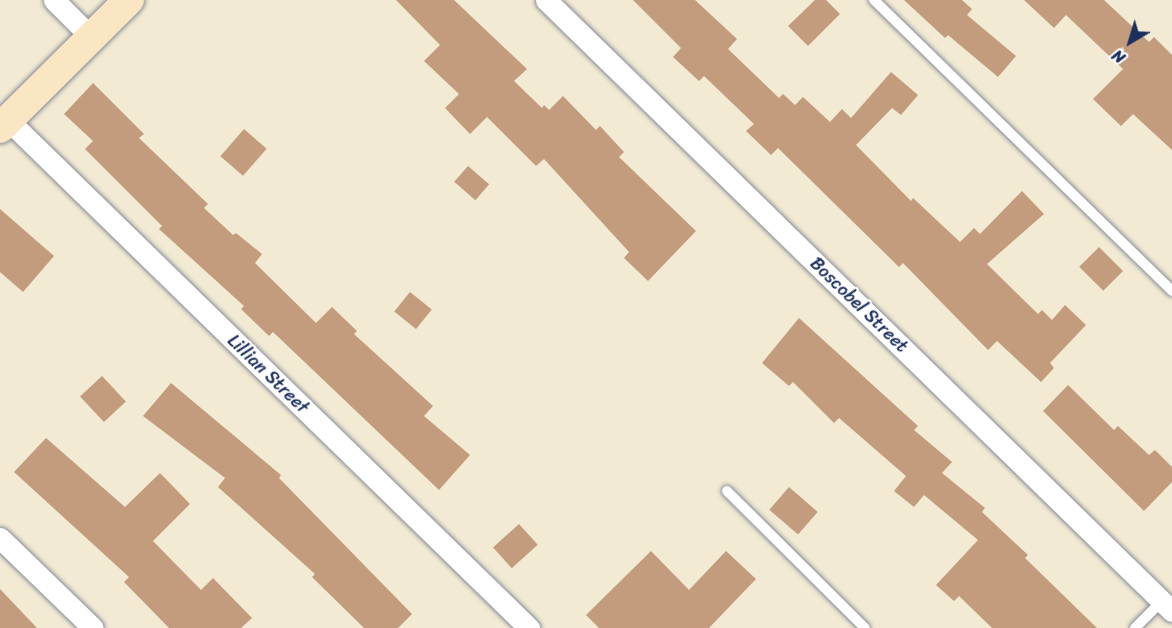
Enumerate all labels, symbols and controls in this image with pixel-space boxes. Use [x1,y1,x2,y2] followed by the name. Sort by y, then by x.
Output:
[1100,12,1160,72] north arrow
[1105,42,1132,71] text: N
[806,253,912,357] street label: Boscobel Street
[223,330,313,418] street label: Lillian Street

